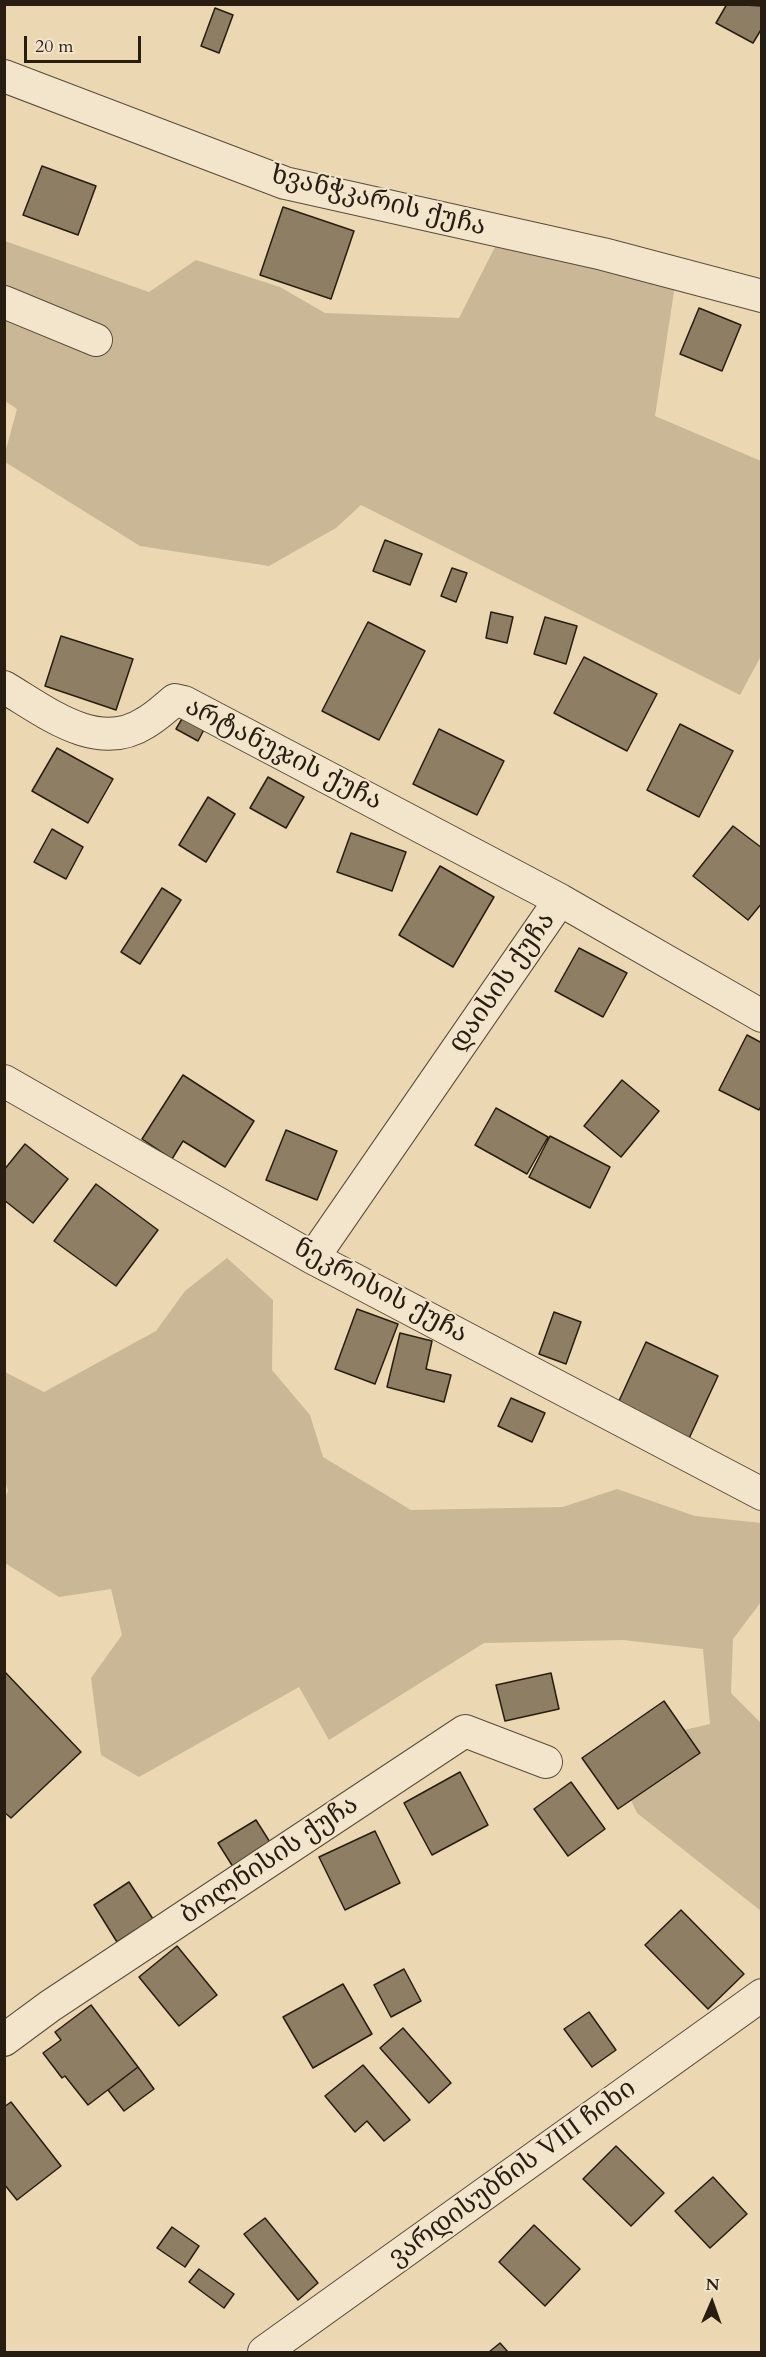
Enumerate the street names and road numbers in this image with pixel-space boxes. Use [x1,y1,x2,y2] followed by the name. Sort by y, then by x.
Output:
[267,160,489,244] street label: ხვანჭკარის ქუჩა
[179,692,387,818] street label: არტანუჯის ქუჩა
[443,907,563,1059] street label: დაისის ქუჩა
[288,1233,472,1351] street label: ნეკრისის ქუჩა
[175,1790,365,1932] street label: ბოლნისის ქუჩა
[383,2074,643,2274] street label: ვარდისუბნის VIII ჩიხი

